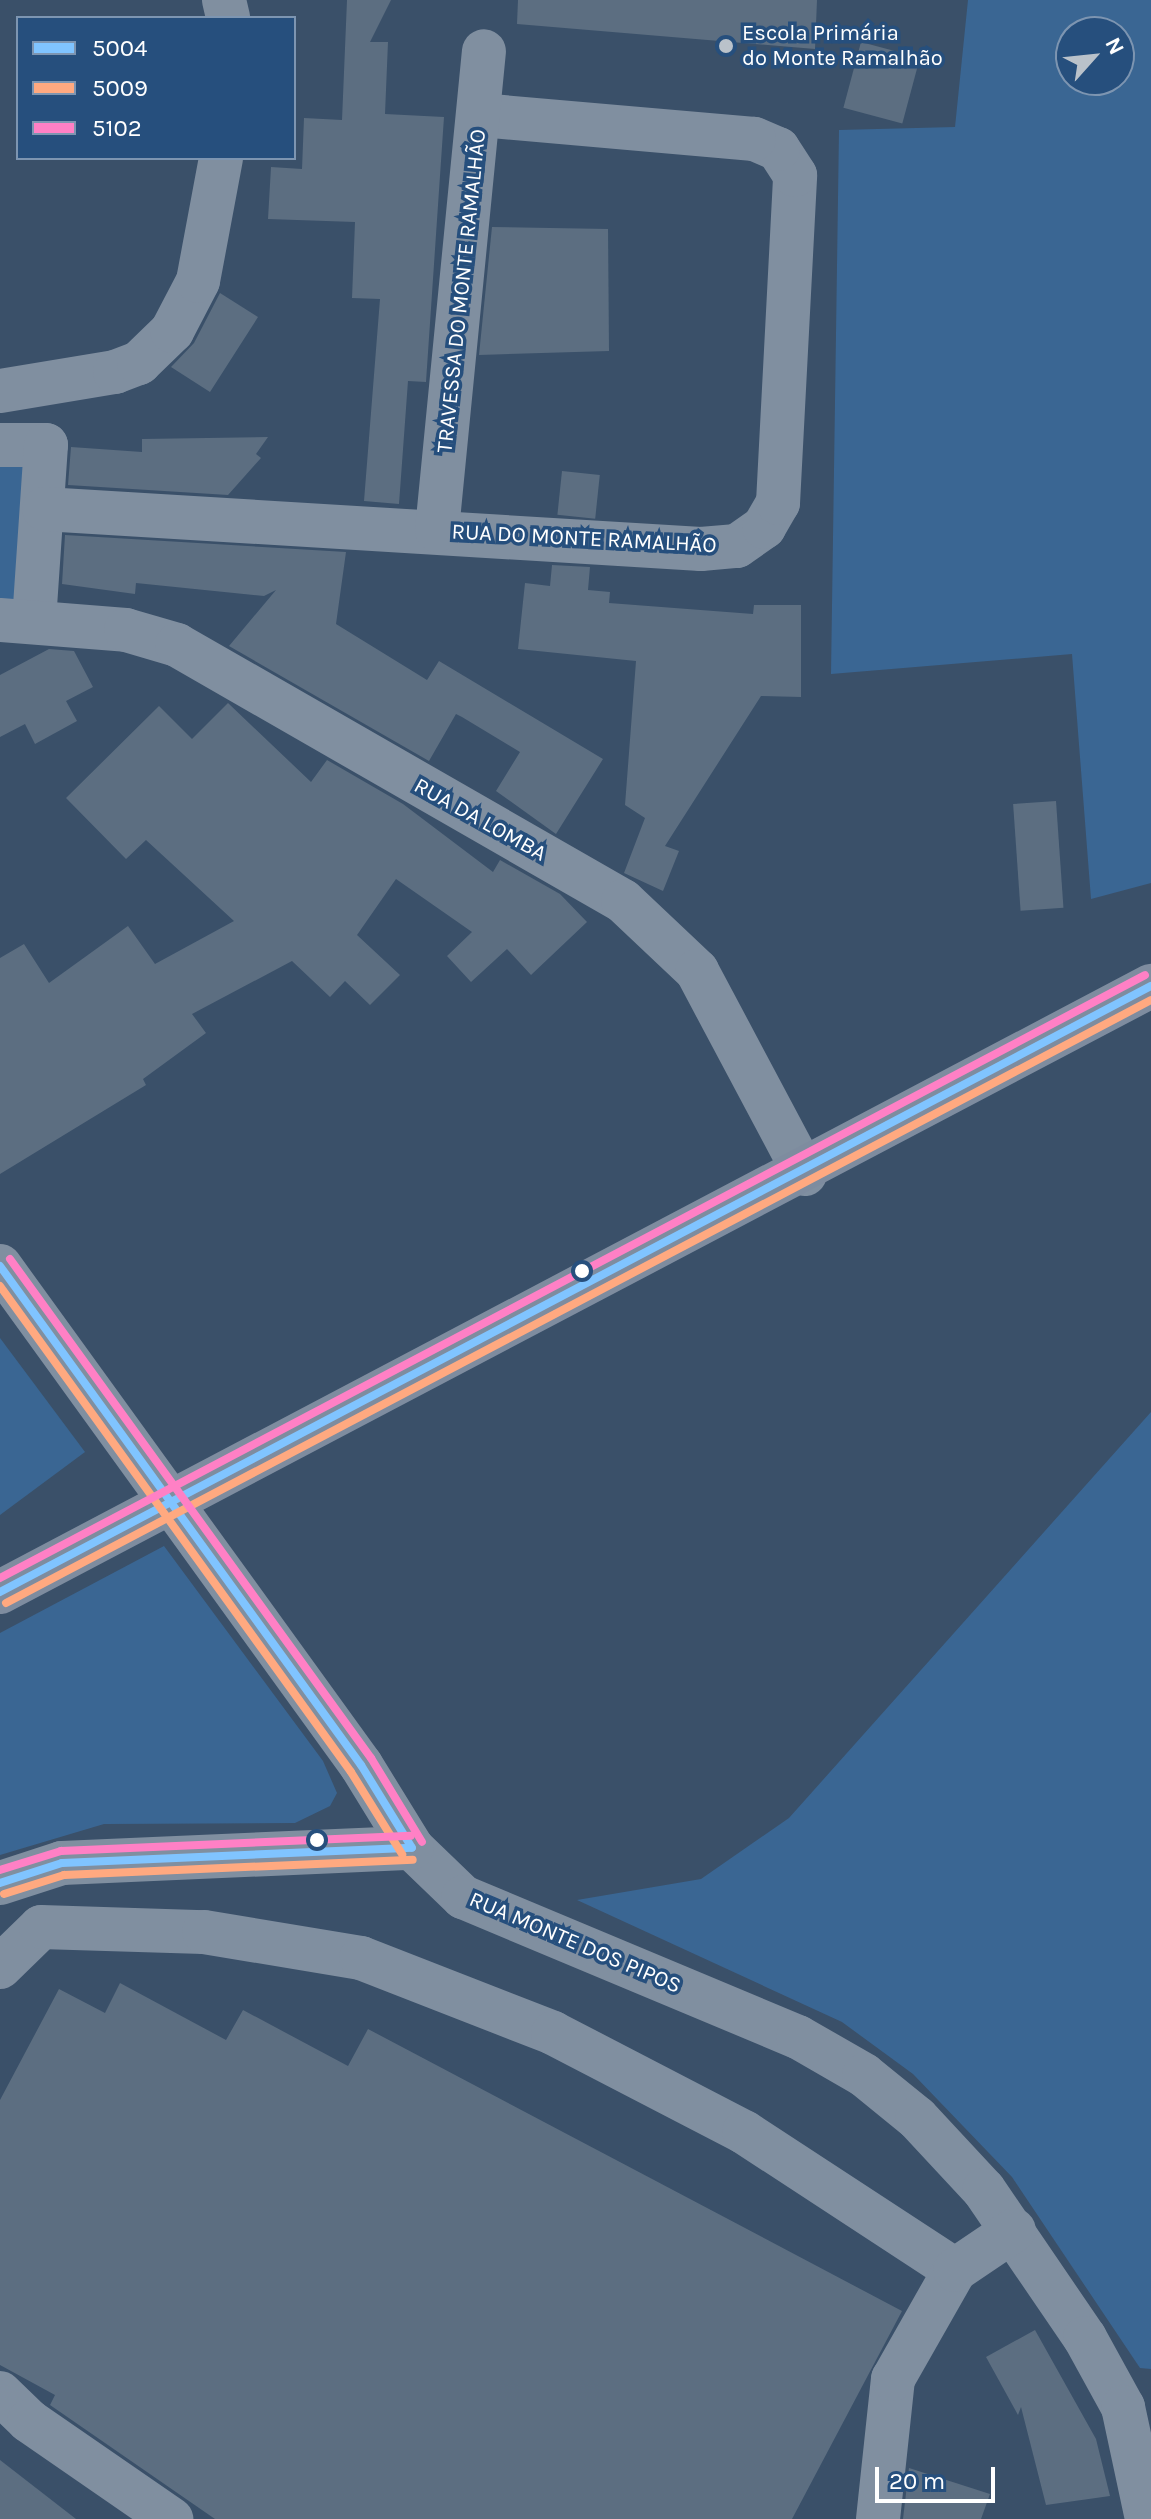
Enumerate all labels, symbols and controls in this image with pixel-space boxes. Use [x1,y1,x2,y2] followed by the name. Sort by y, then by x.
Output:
[16,16,296,160] legend
[1055,16,1135,96] north arrow
[742,20,943,72] place label: Escola Primária do Monte Ramalhão
[1099,33,1130,59] text: N
[92,34,147,62] text: 5004
[717,37,735,55] marker: Escola Primária do Monte Ramalhão
[92,74,148,102] text: 5009
[92,114,142,142] text: 5102
[432,128,492,454] street label: TRAVESSA DO MONTE RAMALHÃO
[451,519,717,559] street label: RUA DO MONTE RAMALHÃO
[409,773,551,867] street label: RUA DA LOMBA
[574,1263,590,1279] unlabelled marker
[309,1832,325,1848] unlabelled marker
[465,1886,685,2000] street label: RUA MONTE DOS PIPOS
[879,2451,999,2501] scale bar
[889,2467,945,2495] text: 20 m

